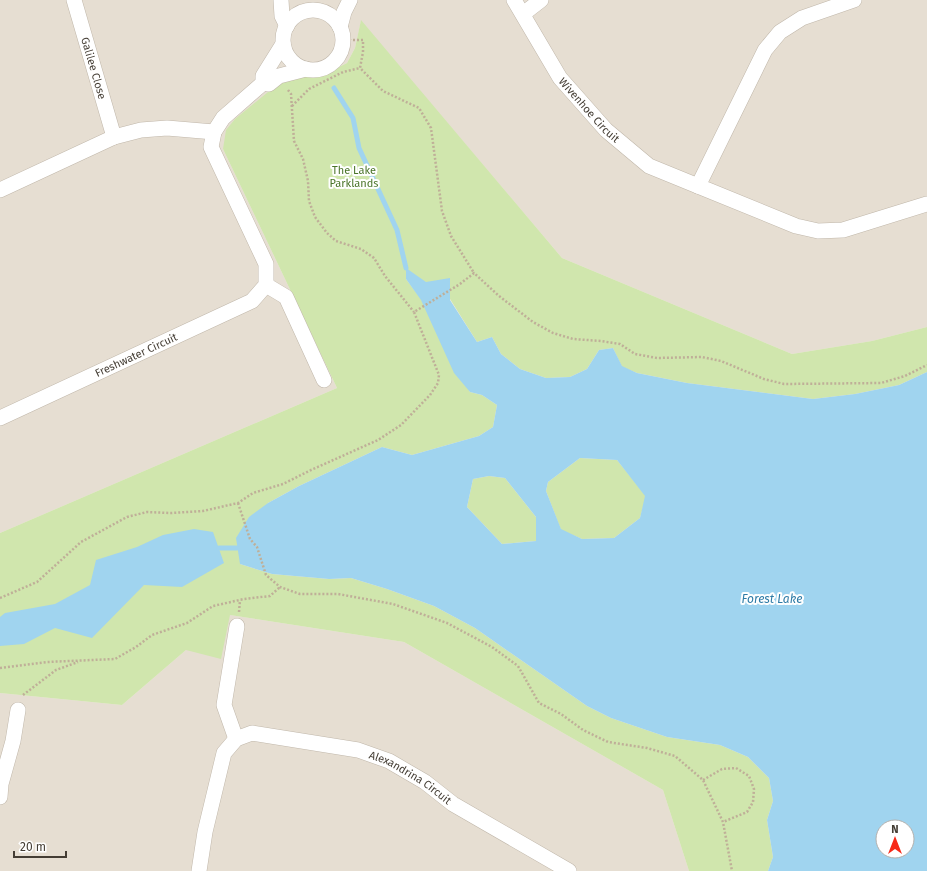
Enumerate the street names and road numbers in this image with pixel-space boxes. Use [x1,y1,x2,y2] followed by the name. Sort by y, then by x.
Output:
[79,36,109,101] street label: Galilee Close
[556,75,622,145] street label: Wivenhoe Circuit
[93,330,179,379] street label: Freshwater Circuit
[367,748,454,807] street label: Alexandrina Circuit

